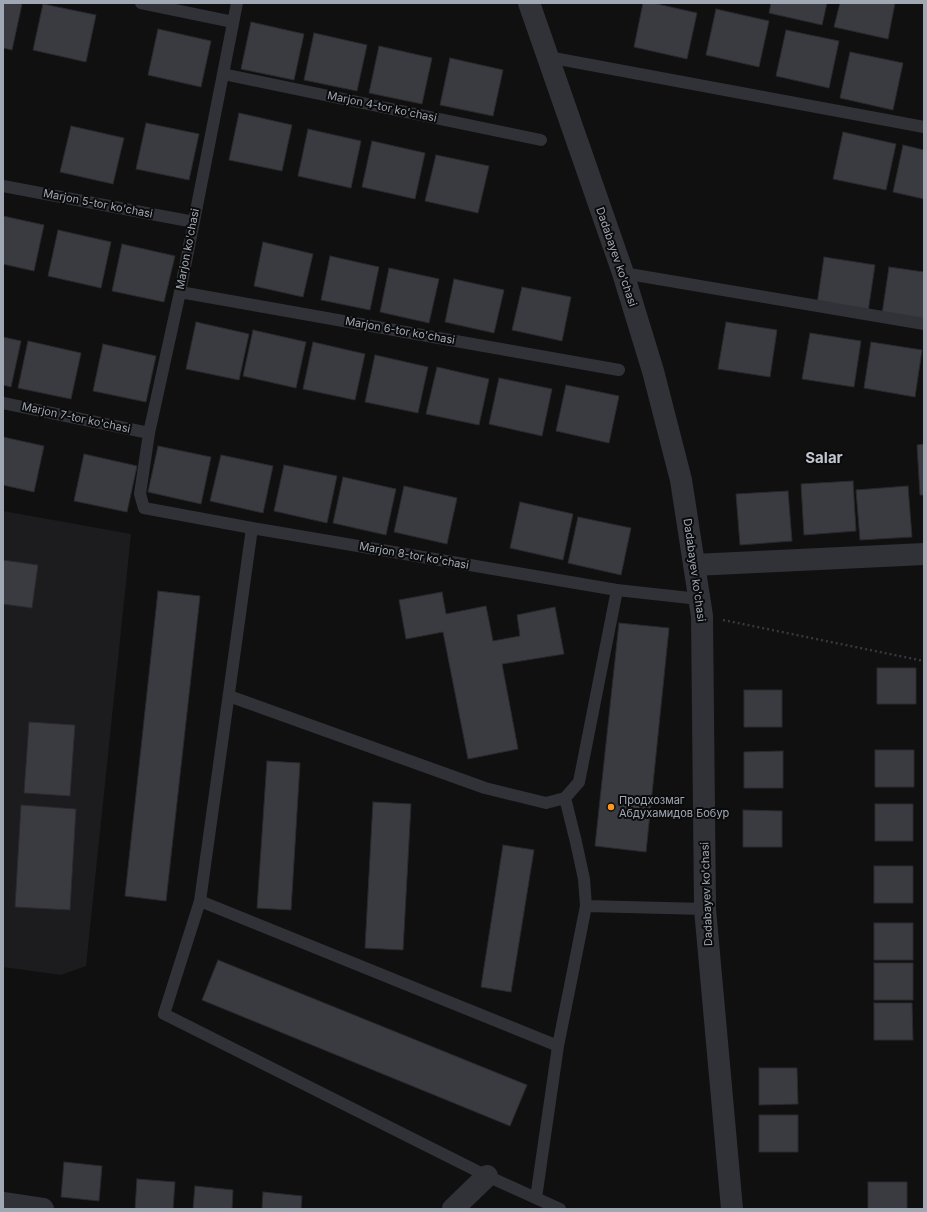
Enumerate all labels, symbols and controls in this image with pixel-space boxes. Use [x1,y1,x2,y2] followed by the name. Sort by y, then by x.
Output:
[326,89,438,125] street label: Marjon 4-tor ko'chasi
[42,187,154,221] street label: Marjon 5-tor ko'chasi
[593,206,639,308] street label: Dadabayev ko'chasi
[174,207,202,291] street label: Marjon ko'chasi
[344,315,456,347] street label: Marjon 6-tor ko'chasi
[20,400,132,436] street label: Marjon 7-tor ko'chasi
[805,449,843,467] district label: Salar
[680,518,708,622] street label: Dadabayev ko'chasi
[358,540,470,572] street label: Marjon 8-tor ko'chasi
[619,794,729,820] place label: Продхозмаг Абдухамидов Бобур
[606,802,616,812] marker: Продхозмаг Абдухамидов Бобур
[699,842,715,946] street label: Dadabayev ko'chasi

